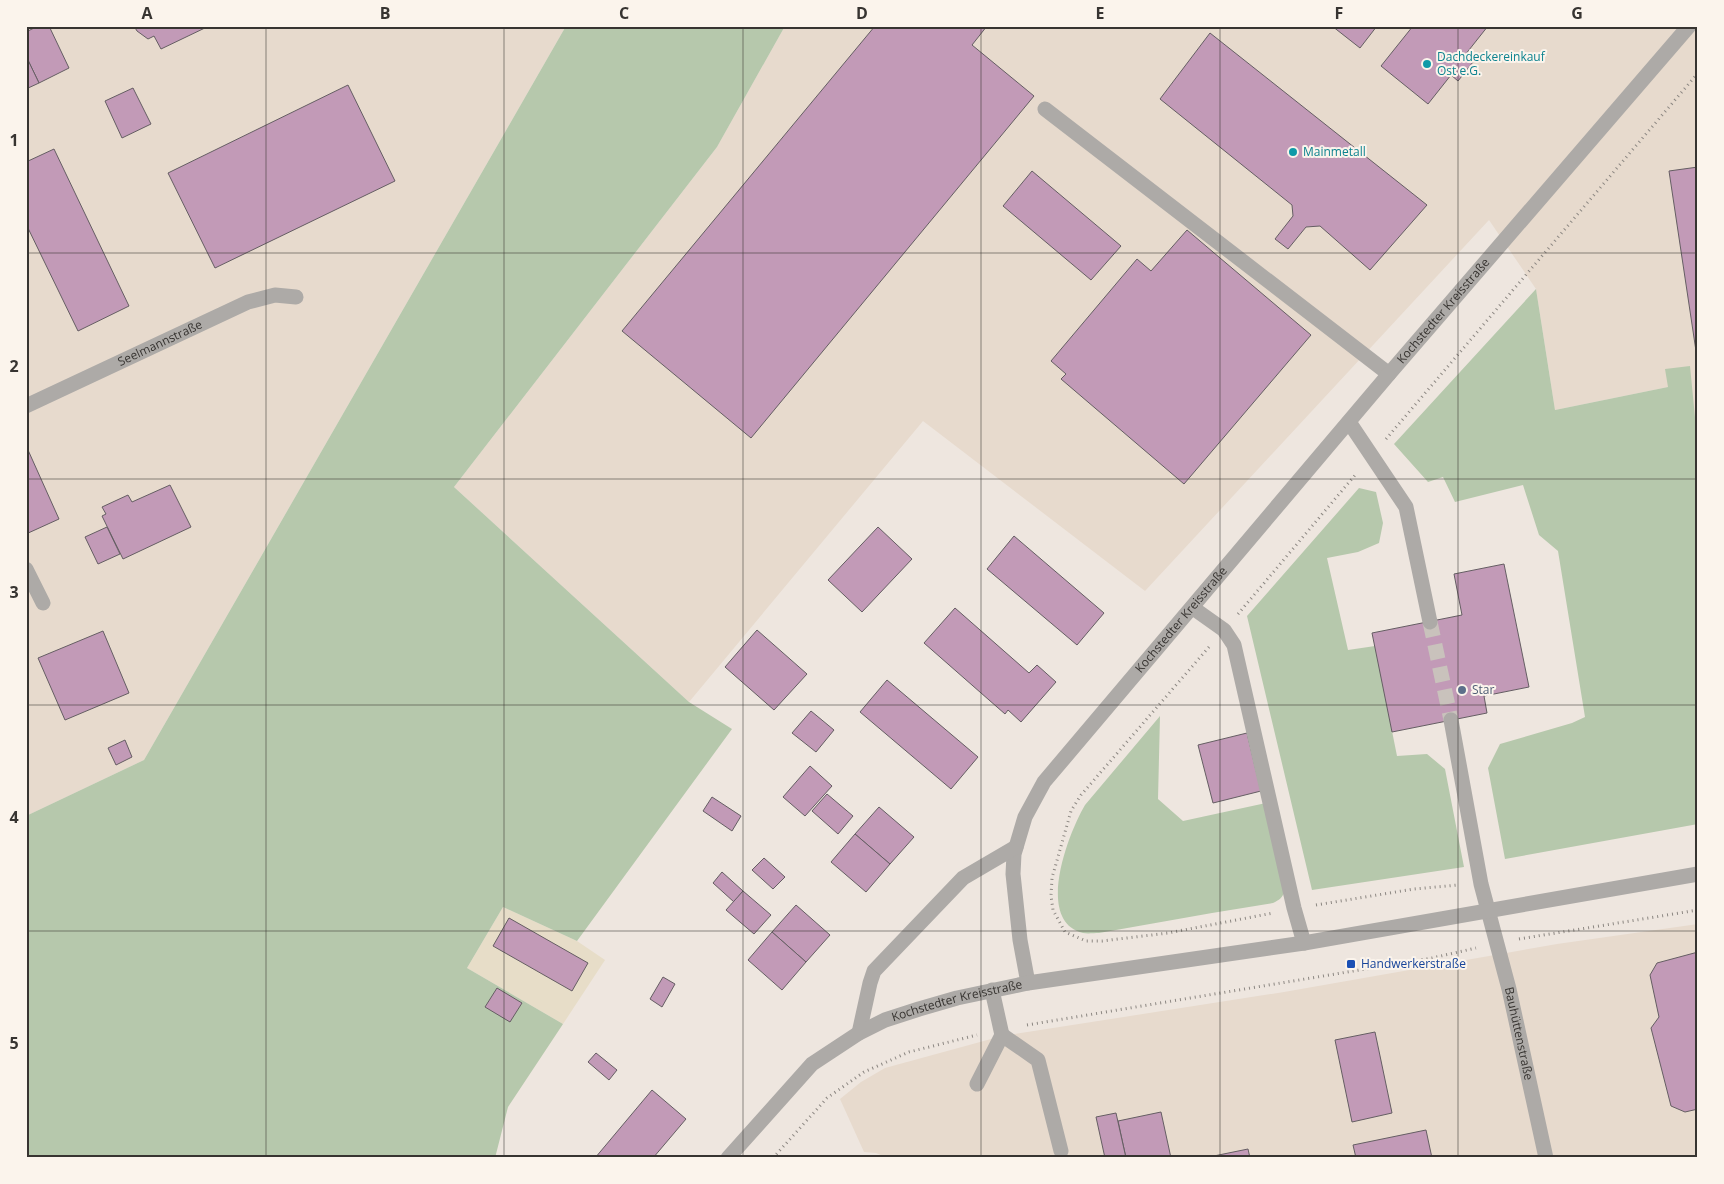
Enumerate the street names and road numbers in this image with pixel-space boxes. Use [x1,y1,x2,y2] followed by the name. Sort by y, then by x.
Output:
[1393,254,1493,367] street label: Kochstedter Kreisstraße
[115,316,205,370] street label: Seelmannstraße
[1131,562,1231,676] street label: Kochstedter Kreisstraße
[889,975,1024,1025] street label: Kochstedter Kreisstraße
[1501,985,1538,1082] street label: Bauhüttenstraße

